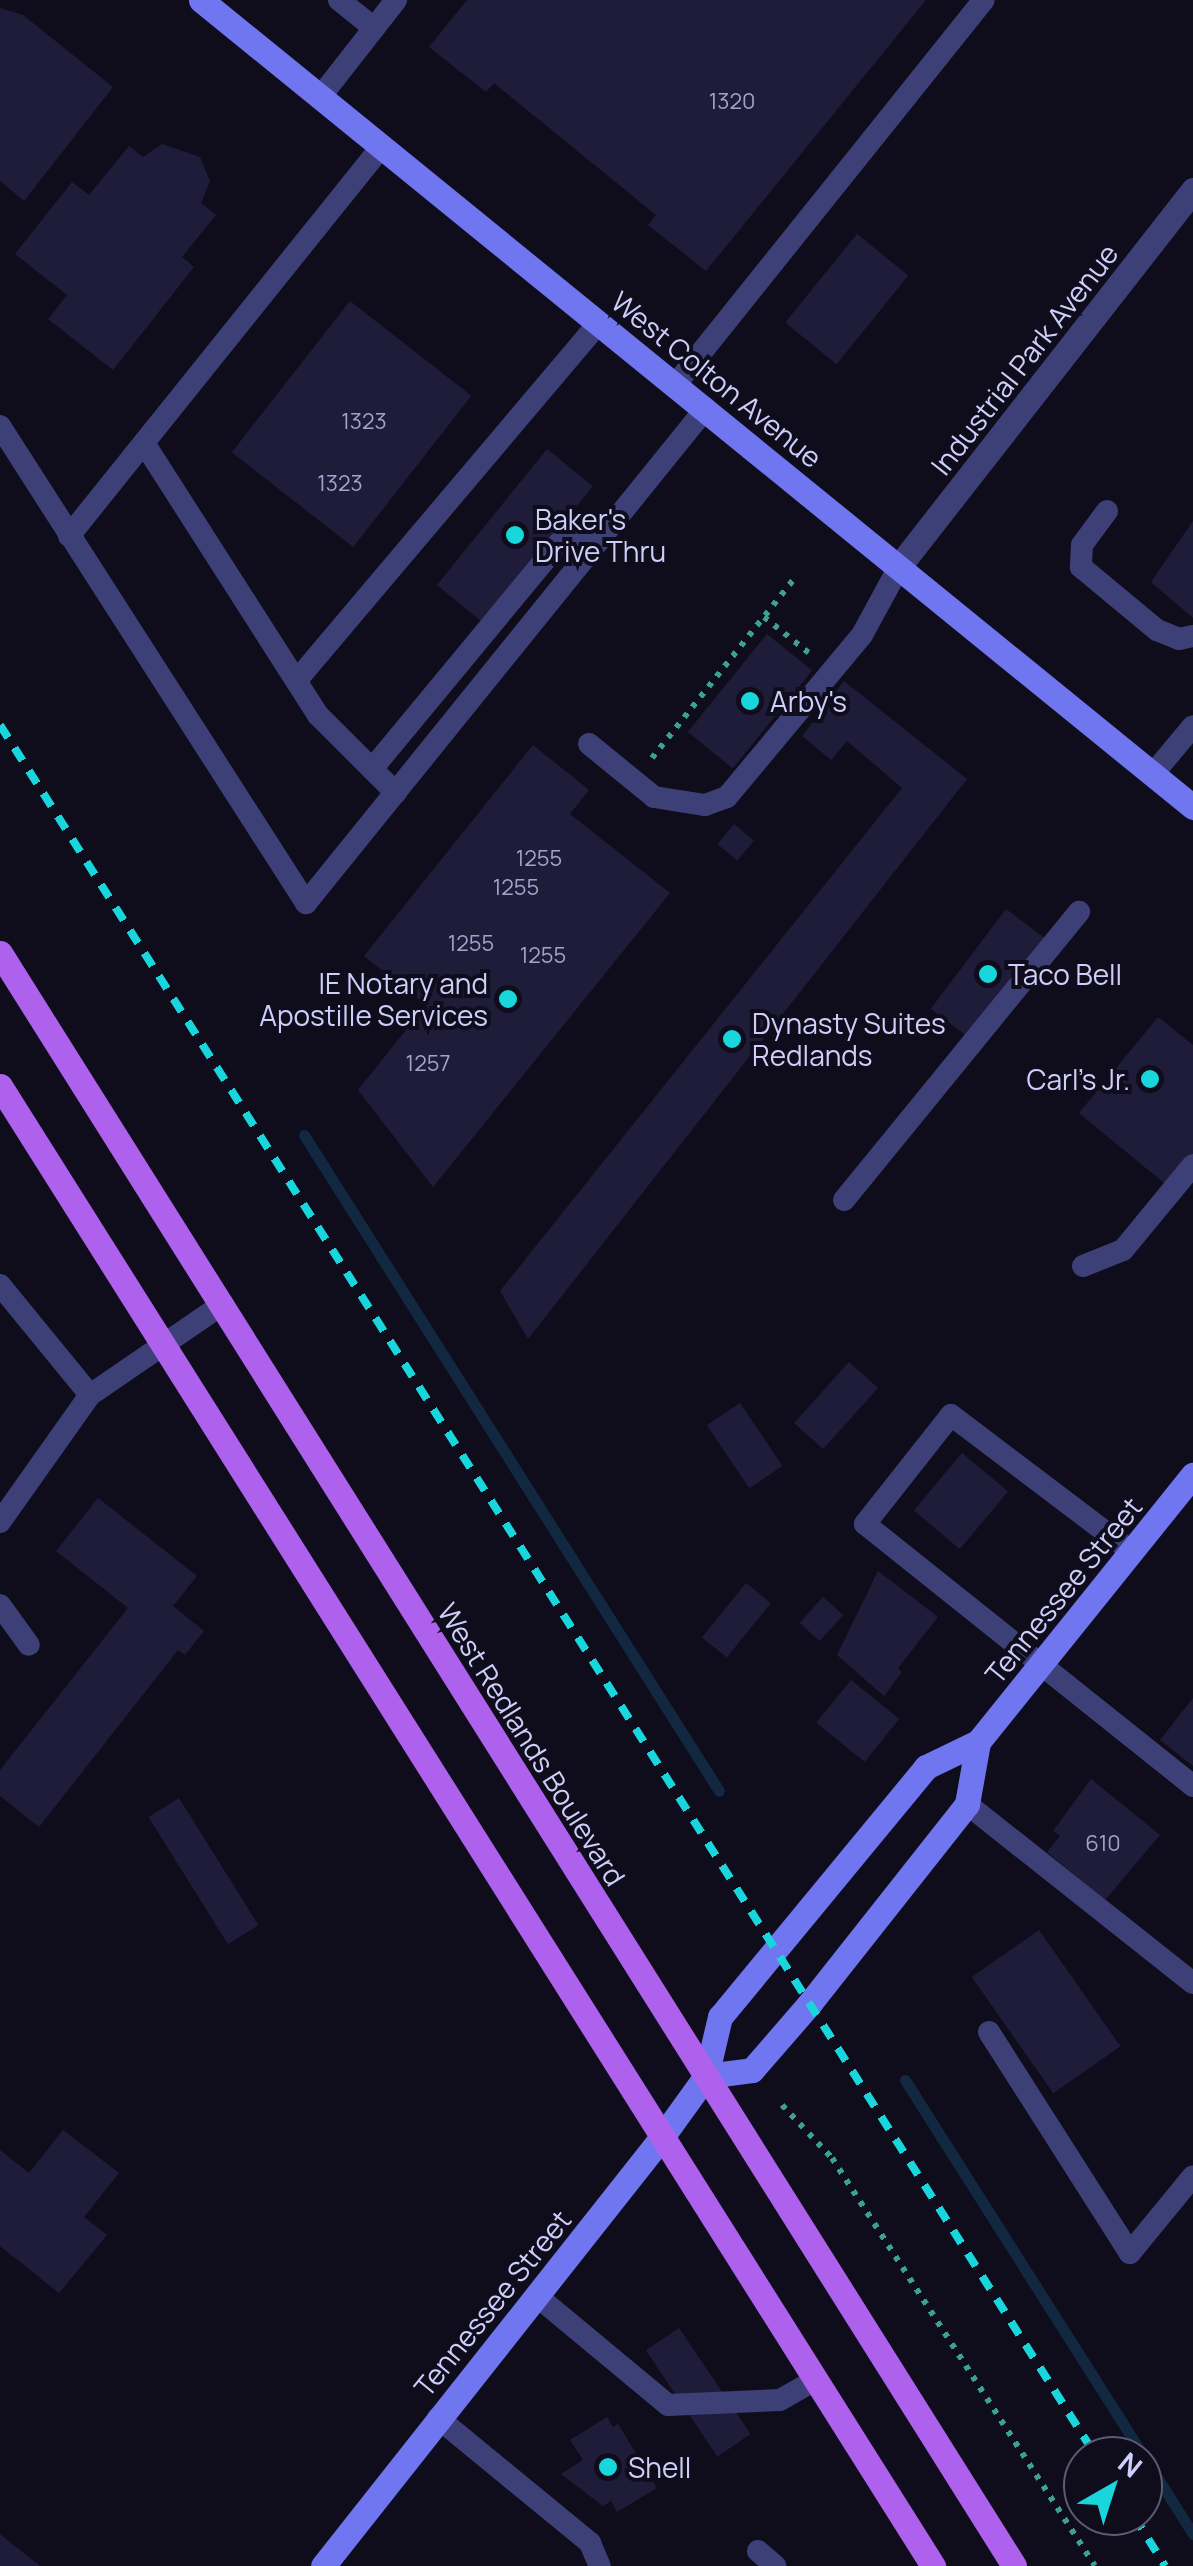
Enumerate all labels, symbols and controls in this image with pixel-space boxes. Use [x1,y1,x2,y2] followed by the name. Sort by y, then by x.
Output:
[709,89,755,115] house number: 1320
[923,237,1125,481] street label: Industrial Park Avenue
[605,284,829,474] street label: West Colton Avenue
[341,409,387,435] house number: 1323
[317,471,363,497] house number: 1323
[535,502,666,568] place label: Baker's Drive Thru
[504,524,526,546] marker: Baker's Drive Thru
[770,684,847,718] place label: Arby's
[739,690,761,712] marker: Arby's
[516,846,562,872] house number: 1255
[493,875,539,901] house number: 1255
[448,931,494,957] house number: 1255
[520,943,566,969] house number: 1255
[1008,957,1122,991] place label: Taco Bell
[977,963,999,985] marker: Taco Bell
[259,966,488,1032] place label: IE Notary and Apostille Services
[497,988,519,1010] marker: IE Notary and Apostille Services
[752,1006,946,1072] place label: Dynasty Suites Redlands
[721,1028,743,1050] marker: Dynasty Suites Redlands
[406,1051,450,1077] house number: 1257
[1027,1062,1130,1096] place label: Carl's Jr.
[1139,1068,1161,1090] marker: Carl's Jr.
[978,1490,1148,1690] street label: Tennessee Street
[431,1597,633,1891] street label: West Redlands Boulevard
[1085,1831,1121,1857] house number: 610
[407,2203,577,2403] street label: Tennessee Street
[1063,2436,1163,2536] north arrow
[1111,2443,1150,2485] text: N
[628,2450,691,2484] place label: Shell
[597,2456,619,2478] marker: Shell

